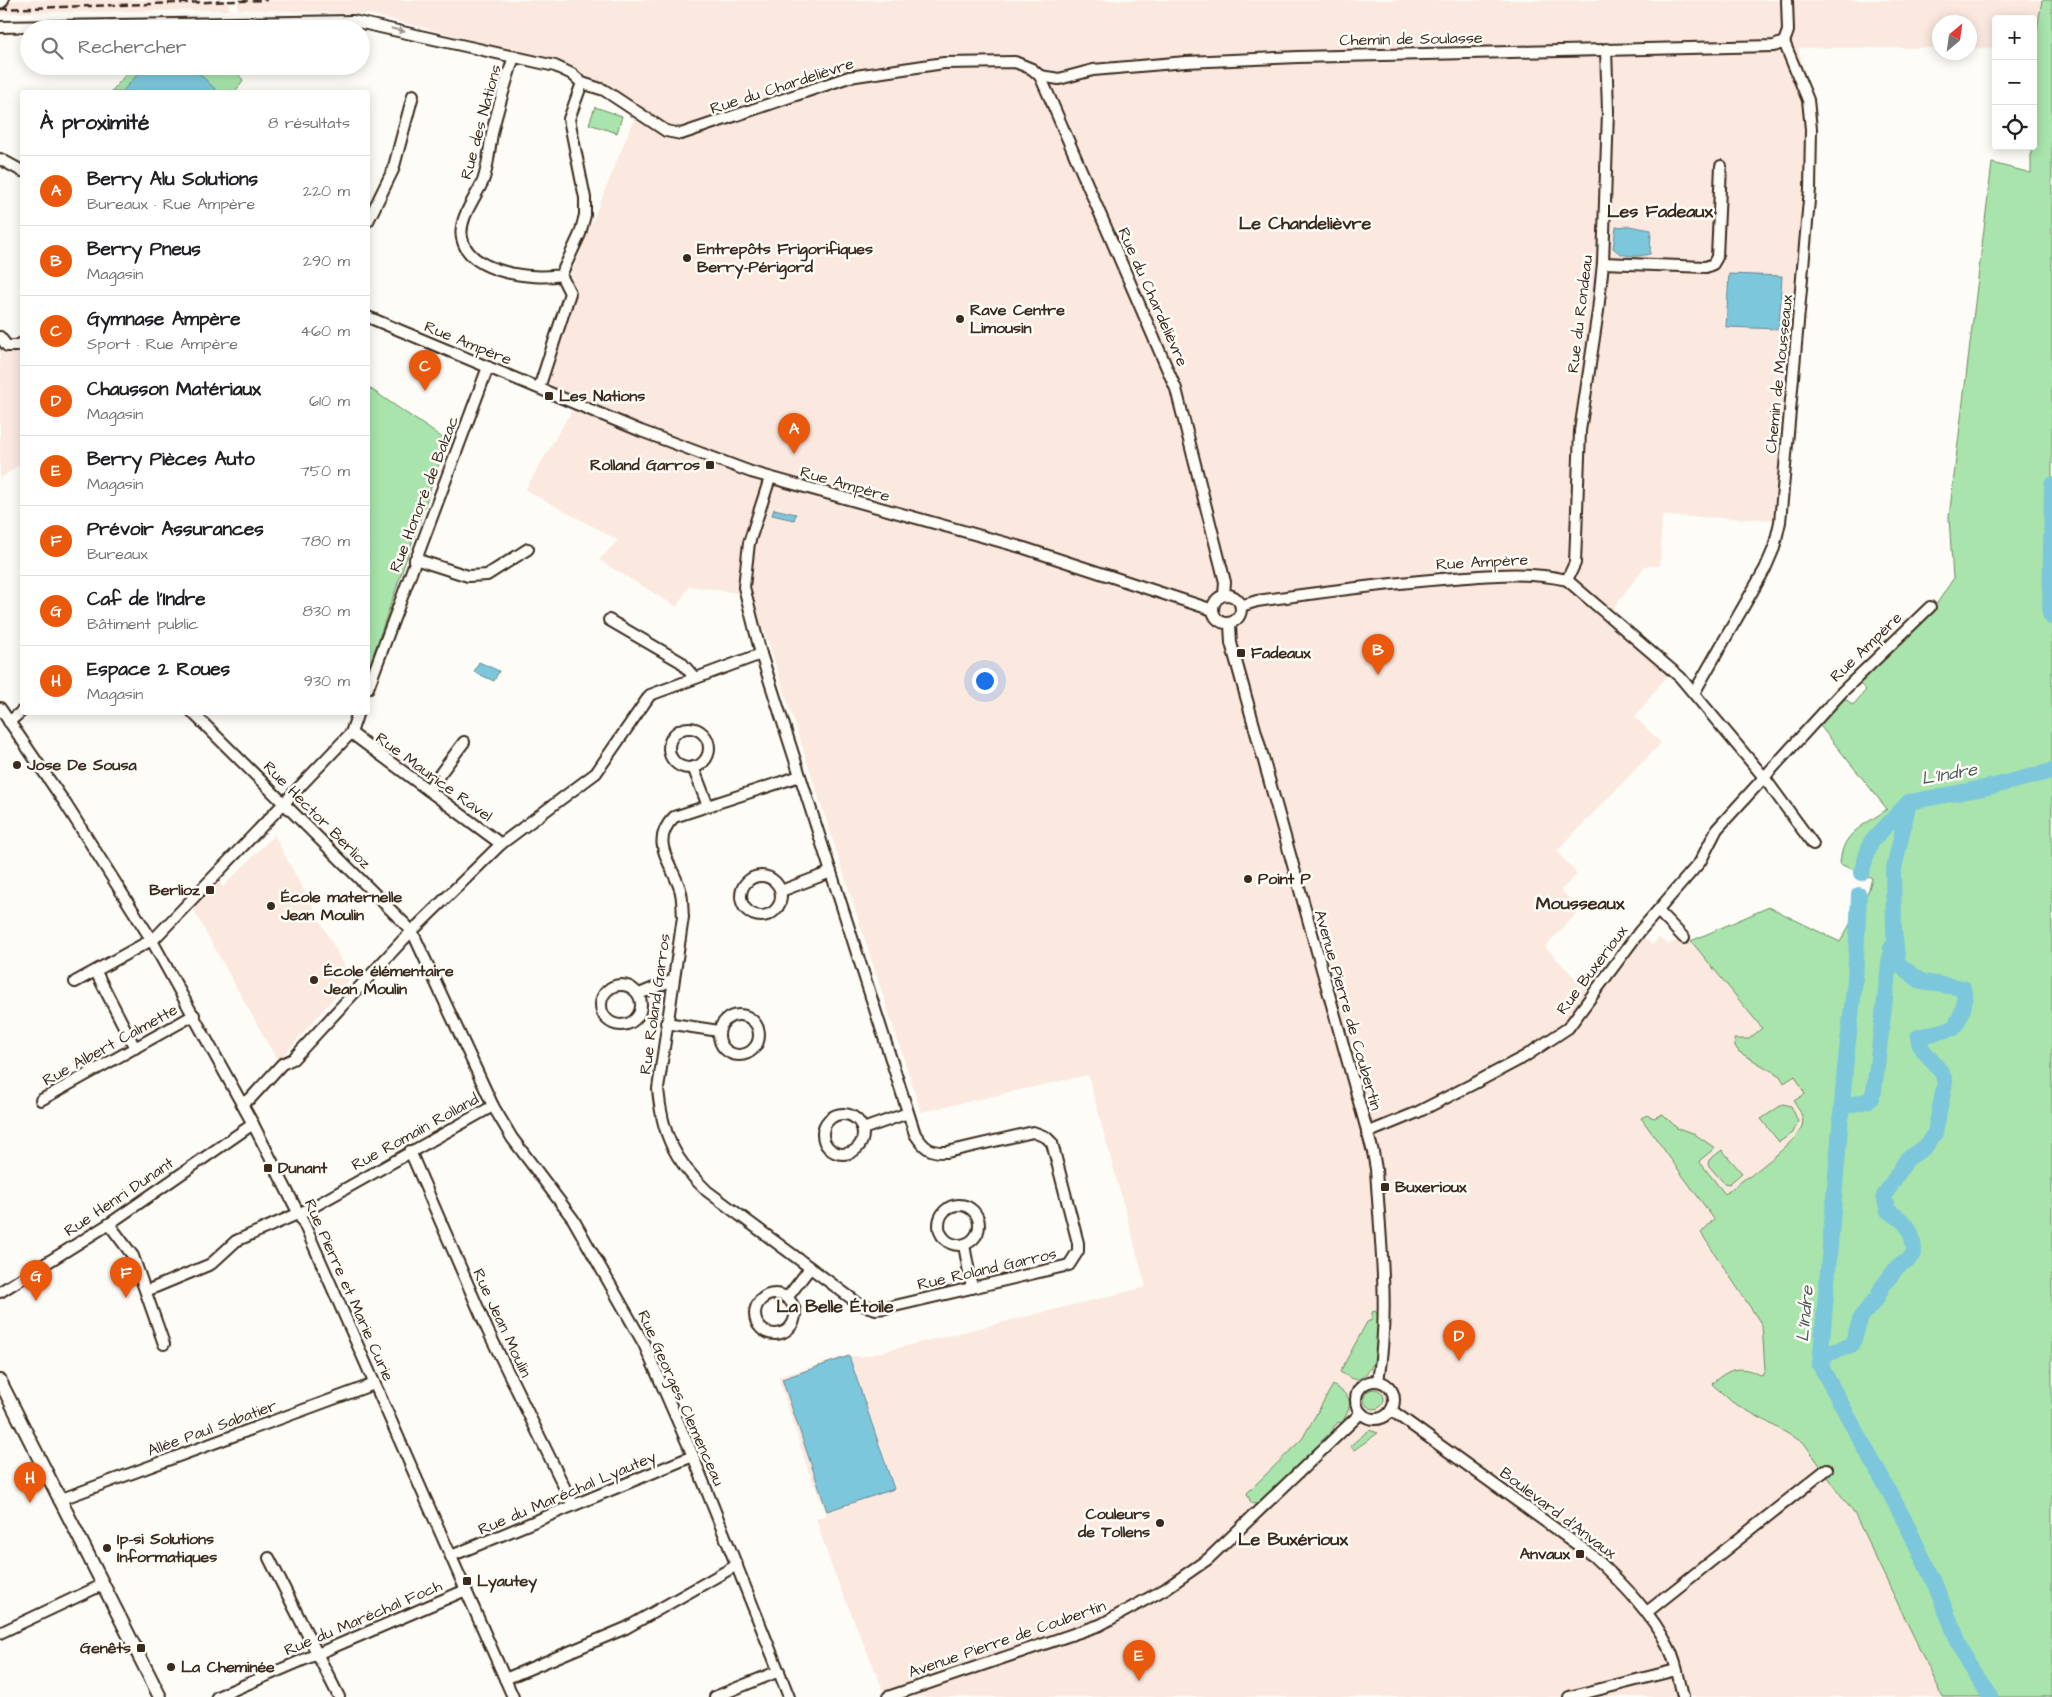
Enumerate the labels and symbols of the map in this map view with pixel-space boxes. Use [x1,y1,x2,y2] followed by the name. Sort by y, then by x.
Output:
[1932,15,1977,60] north arrow
[390,26,405,34] one-way arrow
[1339,27,1483,51] street label: Chemin de Soulasse
[707,52,857,120] street label: Rue du Chardelièvre
[455,62,507,182] street label: Rue des Nations
[1607,199,1713,224] district label: Les Fadeaux
[1239,211,1371,236] district label: Le Chandelièvre
[1112,224,1194,370] street label: Rue du Chardelièvre
[697,238,873,280] place label: Entrepôts Frigorifiques Berry-Périgord
[681,252,693,264] marker: Entrepôts Frigorifiques Berry-Périgord
[1562,254,1598,374] street label: Rue du Rondeau
[1760,293,1798,454] street label: Chemin de Mousseaux
[970,299,1065,339] place label: Rave Centre Limousin
[954,313,966,325] marker: Rave Centre Limousin
[421,316,515,371] street label: Rue Ampère
[409,350,441,391] pin: C
[559,385,645,407] place label: Les Nations
[543,390,555,402] marker: Les Nations
[384,413,464,575] street label: Rue Honoré de Balzac
[778,413,810,454] pin: A
[590,454,700,476] place label: Rolland Garros
[704,459,716,471] marker: Rolland Garros
[798,461,893,507] street label: Rue Ampère
[1435,549,1529,575] street label: Rue Ampère
[1825,607,1907,687] street label: Rue Ampère
[1362,634,1394,675] pin: B
[1251,642,1311,664] place label: Fadeaux
[1235,647,1247,659] marker: Fadeaux
[972,668,998,694] your location
[371,727,497,827] street label: Rue Maurice Ravel
[26,754,137,776] place label: Jose De Sousa
[258,756,376,874] street label: Rue Hector Berlioz
[1919,757,1980,791] water label: L'Indre
[11,759,23,771] marker: Jose De Sousa
[1258,868,1312,890] place label: Point P
[1242,873,1254,885] marker: Point P
[149,879,201,901] place label: Berlioz
[204,884,216,896] marker: Berlioz
[280,886,402,926] place label: École maternelle Jean Moulin
[1536,891,1625,916] district label: Mousseaux
[265,900,277,912] marker: École maternelle Jean Moulin
[1309,907,1387,1113] street label: Avenue Pierre de Coubertin
[1551,921,1633,1019] street label: Rue Buxerioux
[634,932,676,1076] street label: Rue Roland Garros
[323,960,454,1000] place label: École élémentaire Jean Moulin
[308,974,320,986] marker: École élémentaire Jean Moulin
[38,999,182,1091] street label: Rue Albert Calmette
[347,1088,483,1176] street label: Rue Romain Rolland
[60,1152,179,1242] street label: Rue Henri Dunant
[278,1157,328,1179] place label: Dunant
[262,1162,274,1174] marker: Dunant
[1395,1176,1467,1198] place label: Buxerioux
[1379,1181,1391,1193] marker: Buxerioux
[299,1195,399,1385] street label: Rue Pierre et Marie Curie
[915,1242,1059,1296] street label: Rue Roland Garros
[110,1257,142,1298] pin: F
[20,1260,52,1301] pin: G
[467,1265,537,1381] street label: Rue Jean Moulin
[1790,1284,1820,1343] water label: L'Indre
[776,1294,894,1319] district label: La Belle Étoile
[631,1307,730,1490] street label: Rue Georges Clemenceau
[1443,1320,1475,1361] pin: D
[144,1394,280,1462] street label: Allée Paul Sabatier
[475,1445,660,1541] street label: Rue du Maréchal Lyautey
[14,1462,46,1503] pin: H
[1496,1463,1620,1563] street label: Boulevard d'Anvaux
[1077,1503,1150,1543] place label: Couleurs de Tollens
[1154,1517,1166,1529] marker: Couleurs de Tollens
[1238,1527,1349,1552] district label: Le Buxérioux
[117,1528,217,1568] place label: Ip-si Solutions Informatiques
[101,1542,113,1554] marker: Ip-si Solutions Informatiques
[1520,1544,1570,1564] place label: Anvaux
[1574,1548,1586,1560] marker: Anvaux
[477,1570,537,1593] place label: Lyautey
[281,1575,445,1661] street label: Rue du Maréchal Foch
[461,1575,473,1587] marker: Lyautey
[905,1595,1109,1683] street label: Avenue Pierre de Coubertin
[80,1637,131,1659] place label: Genêts
[1123,1640,1155,1681] pin: E
[135,1642,147,1654] marker: Genêts
[181,1656,275,1678] place label: La Cheminée
[165,1661,177,1673] marker: La Cheminée

